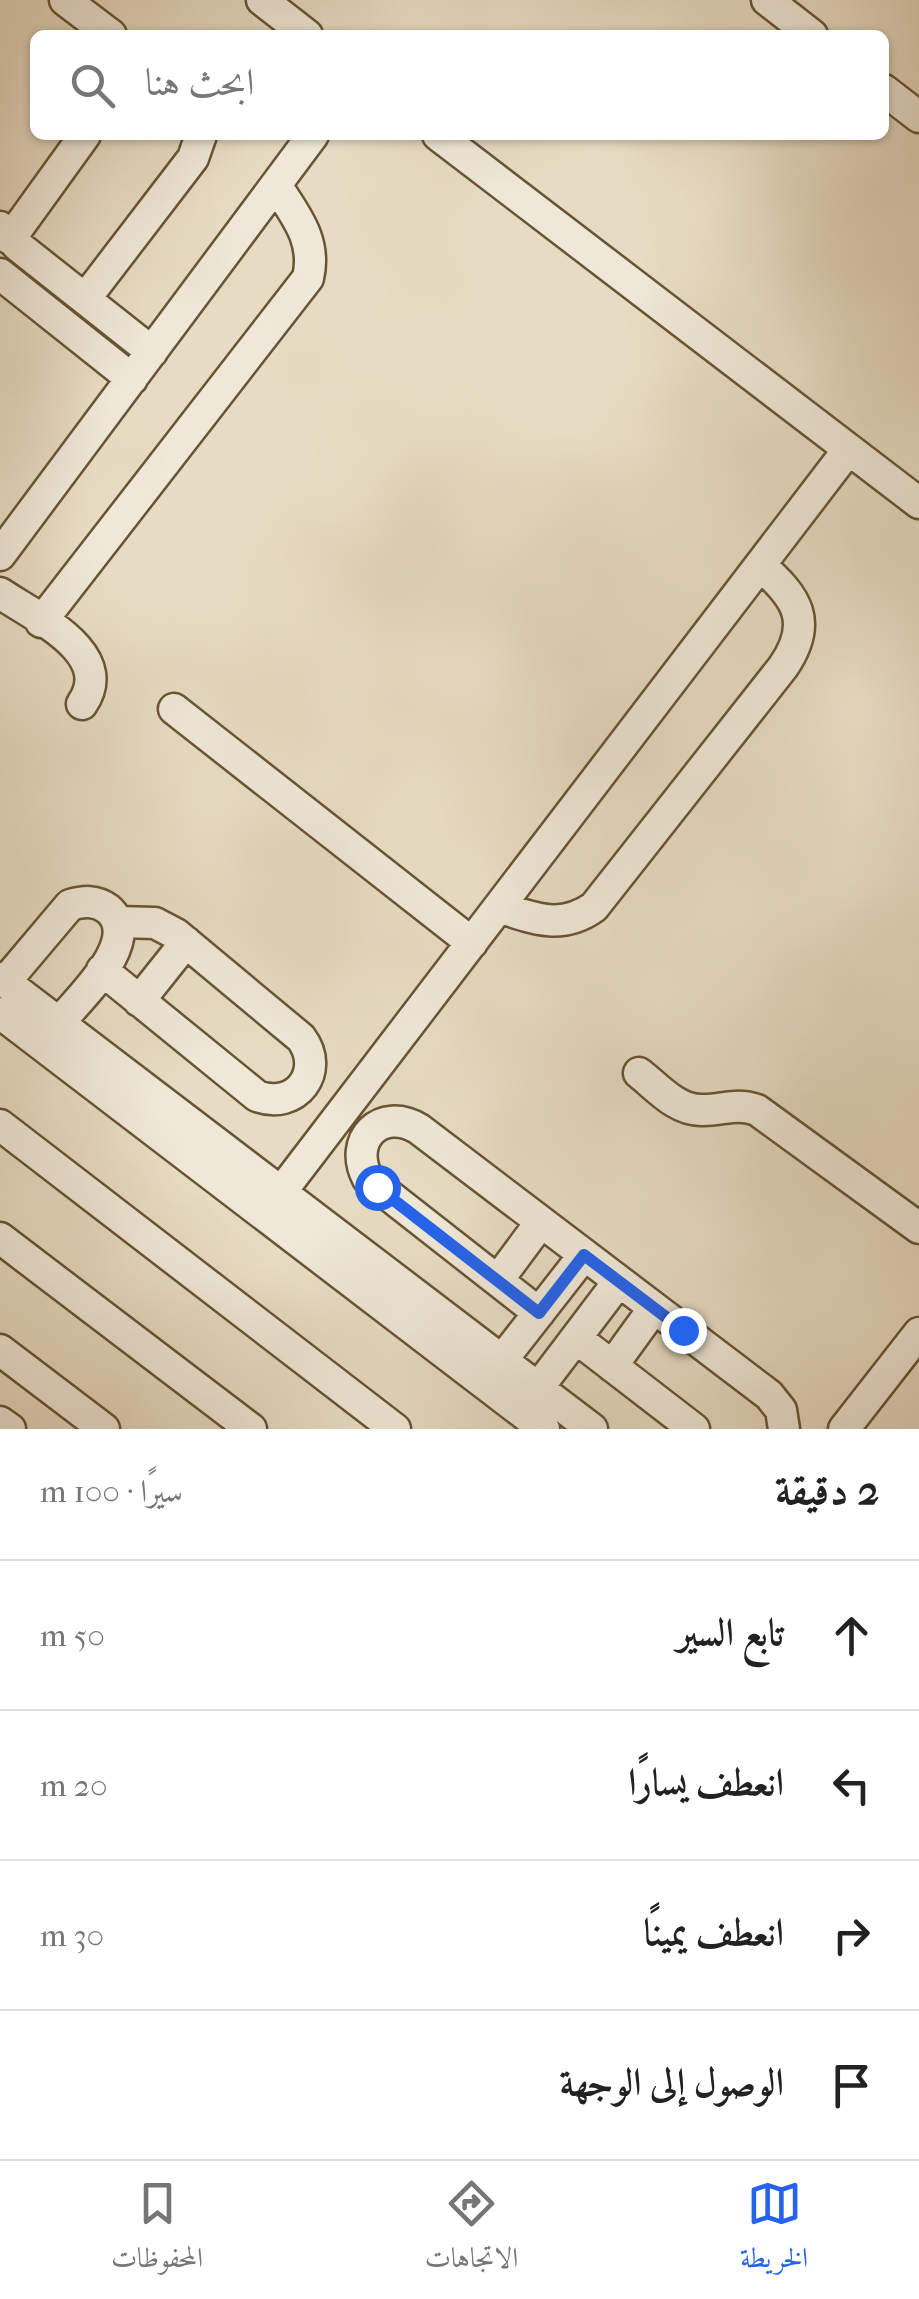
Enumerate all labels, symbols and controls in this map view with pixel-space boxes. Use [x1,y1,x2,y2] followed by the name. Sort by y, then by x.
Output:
[30,30,889,140] search box
[65,58,120,113] icon: search
[145,60,255,105] text: ابحث هنا
[355,1165,401,1211] route start
[661,1308,707,1354] route end
[775,1466,879,1515] text: 2 دقيقة
[40,1473,183,1510] text: سيرًا · 100 m
[824,1608,879,1663] icon: ahead
[677,1610,784,1655] text: تابع السير
[40,1617,105,1654] text: 50 m
[824,1758,879,1813] icon: left
[628,1760,784,1805] text: انعطف يسارًا
[40,1767,108,1804] text: 20 m
[824,1908,879,1963] icon: right
[643,1910,784,1955] text: انعطف يمينًا
[40,1917,104,1954] text: 30 m
[824,2058,879,2113] icon: arrive
[560,2060,784,2105] text: الوصول إلى الوجهة
[111,2176,203,2285] tab: المحفوظات
[425,2176,518,2285] tab: الاتجاهات
[740,2176,808,2285] tab: الخريطة

